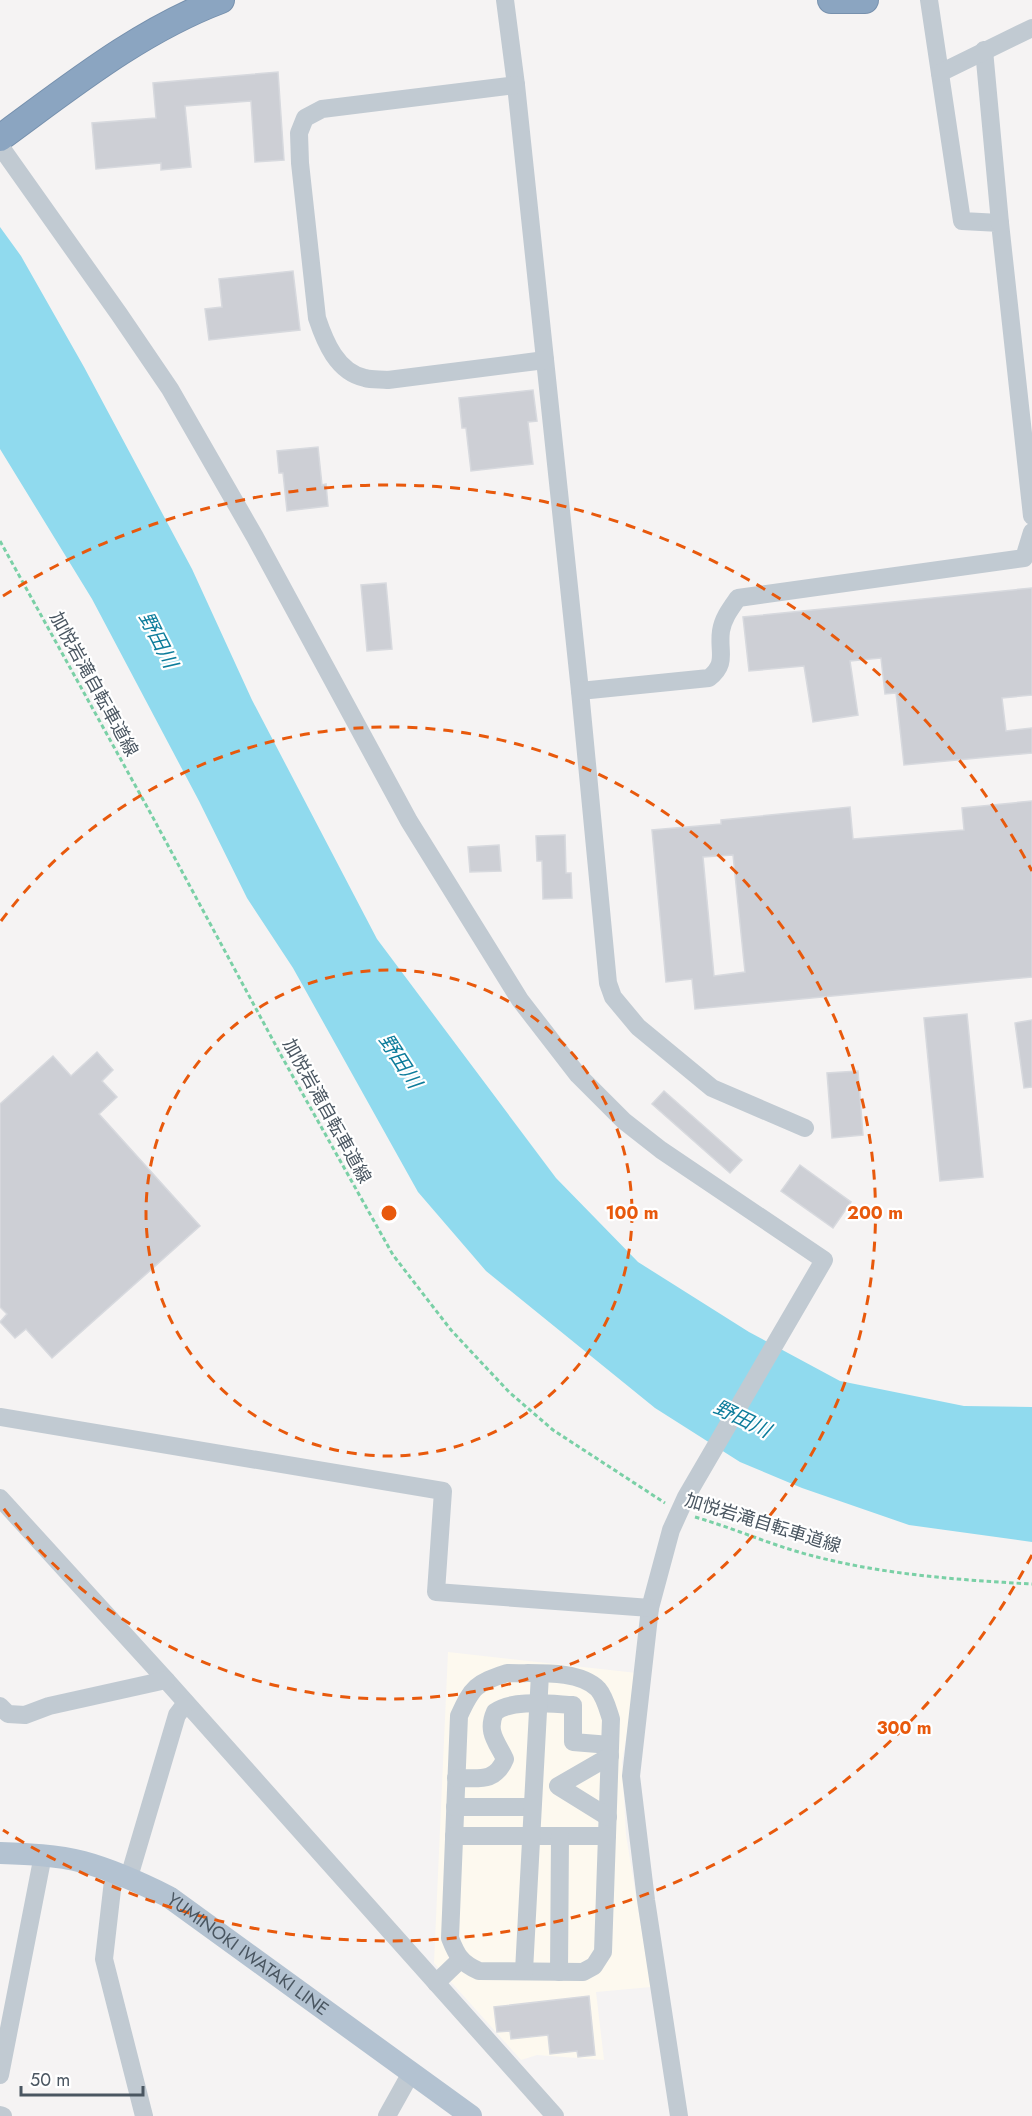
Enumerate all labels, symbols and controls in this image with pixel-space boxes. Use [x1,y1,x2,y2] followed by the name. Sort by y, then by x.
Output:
[43,607,145,761] street label: 加悦岩滝自転車道線
[131,607,185,675] water label: 野田川
[372,1028,430,1096] water label: 野田川
[276,1034,378,1188] street label: 加悦岩滝自転車道線
[605,1200,659,1226] text: 100 m
[847,1200,903,1226] text: 200 m
[379,1203,399,1223] centre of rings
[709,1393,777,1446] water label: 野田川
[682,1487,844,1559] street label: 加悦岩滝自転車道線
[876,1715,932,1741] text: 300 m
[161,1887,334,2022] street label: YUMINOKI IWATAKI LINE
[21,2059,142,2097] scale bar
[30,2067,70,2093] text: 50 m

